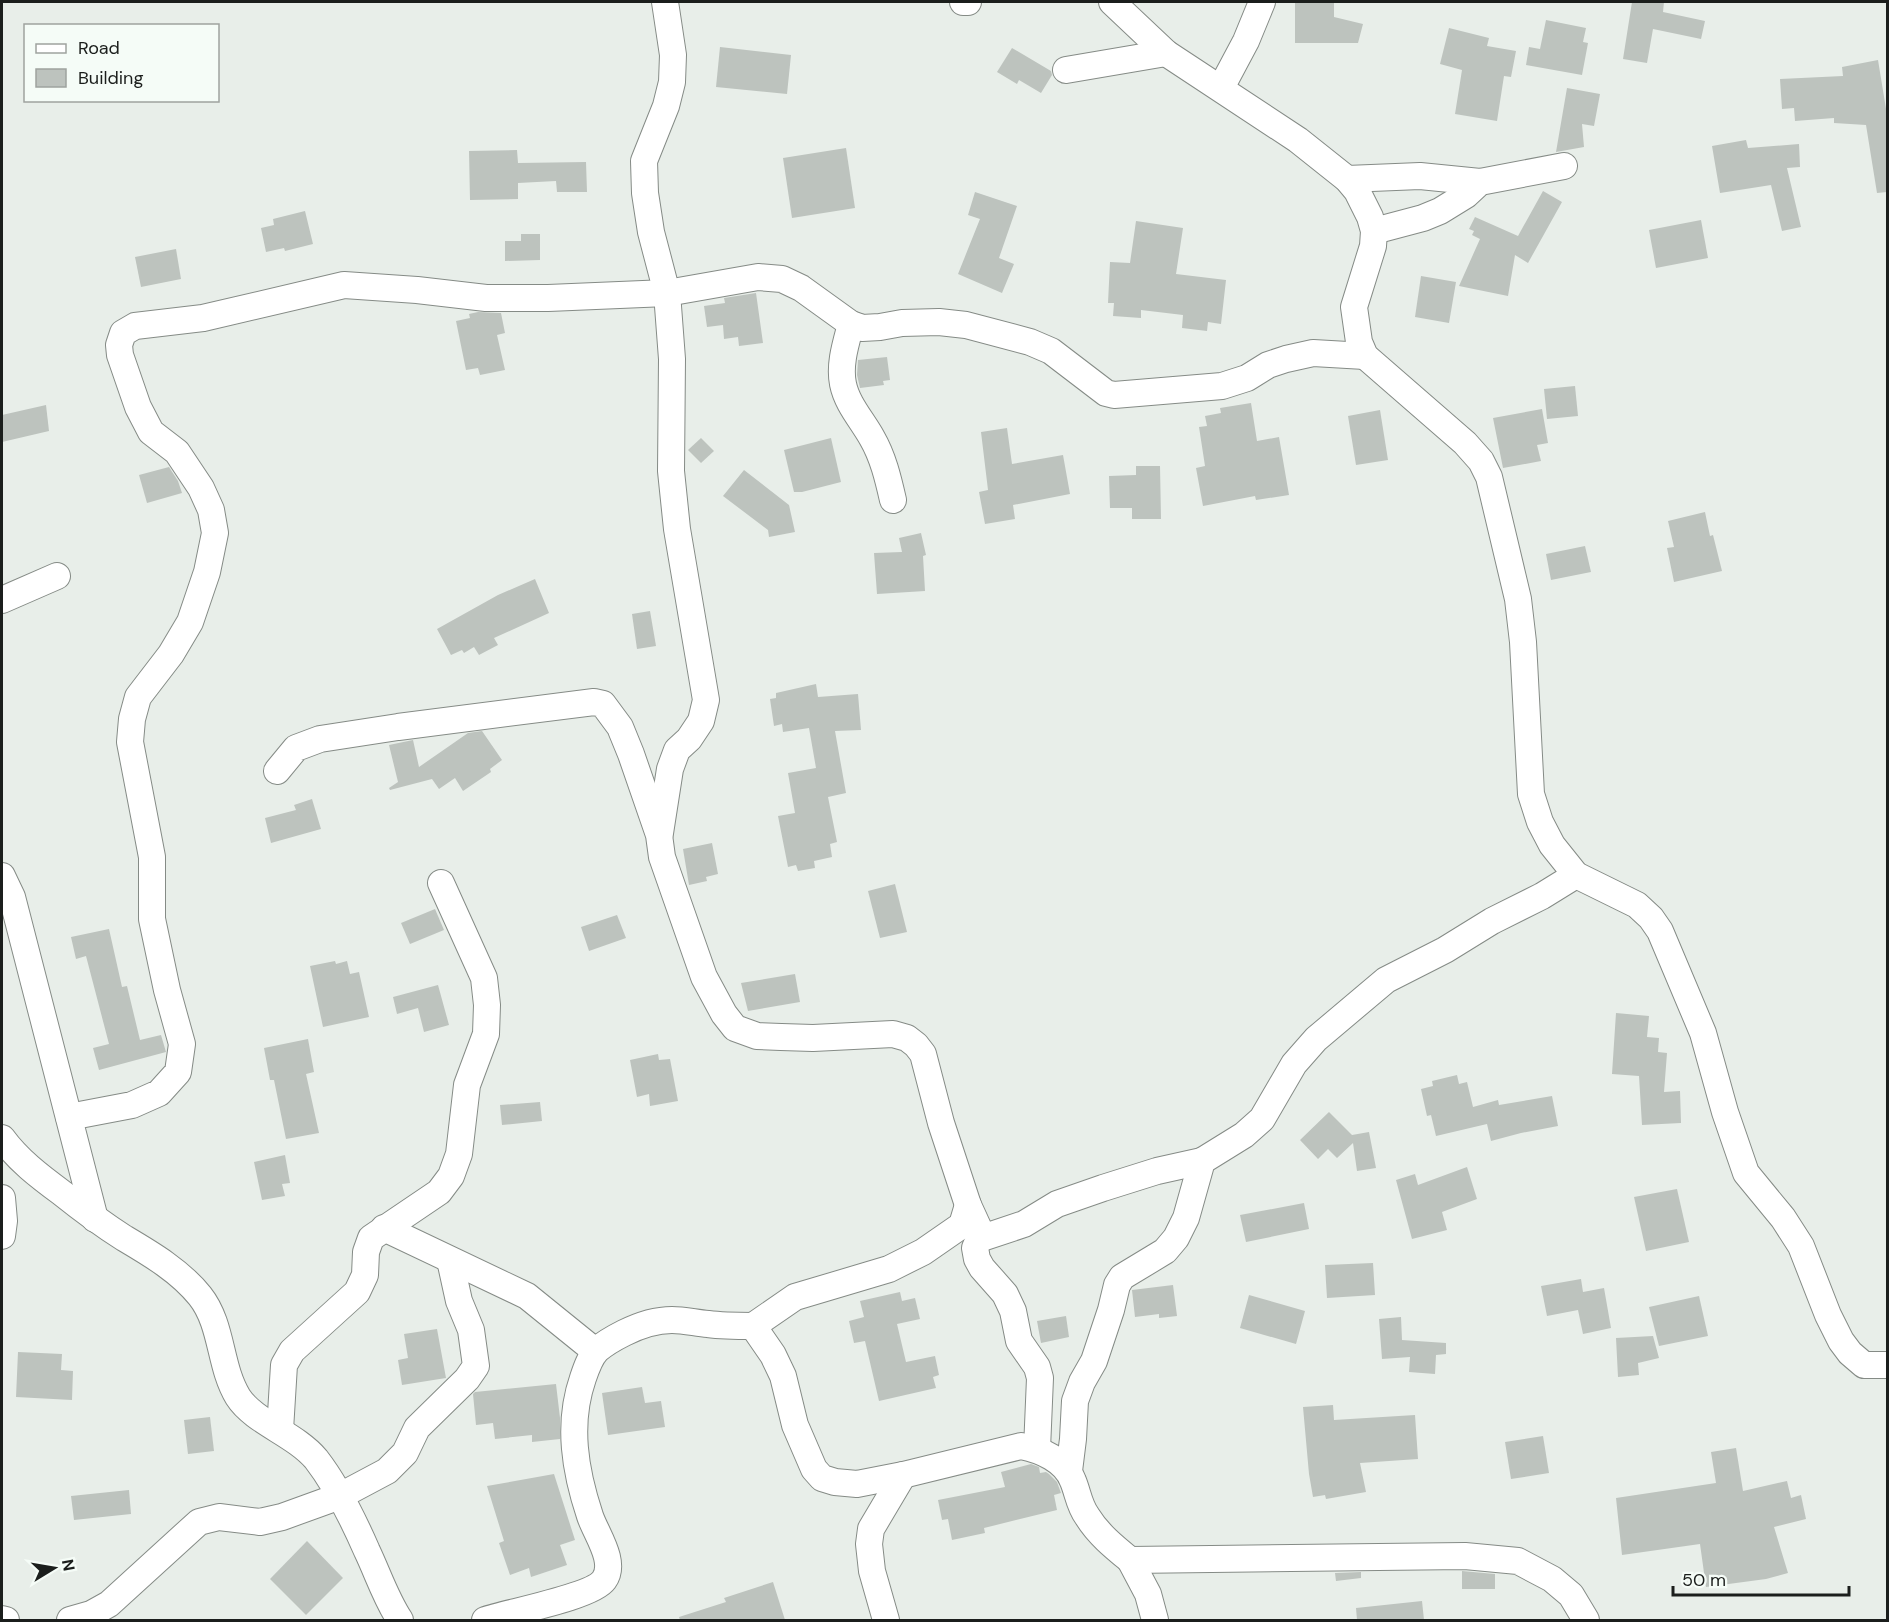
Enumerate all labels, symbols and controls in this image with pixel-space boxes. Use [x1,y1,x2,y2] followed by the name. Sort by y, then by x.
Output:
[24,24,219,102] legend
[78,36,120,60] text: Road
[78,66,143,90] text: Building
[24,1538,84,1598] north arrow
[57,1558,80,1573] text: N
[1673,1559,1848,1597] scale bar
[1682,1568,1726,1592] text: 50 m

